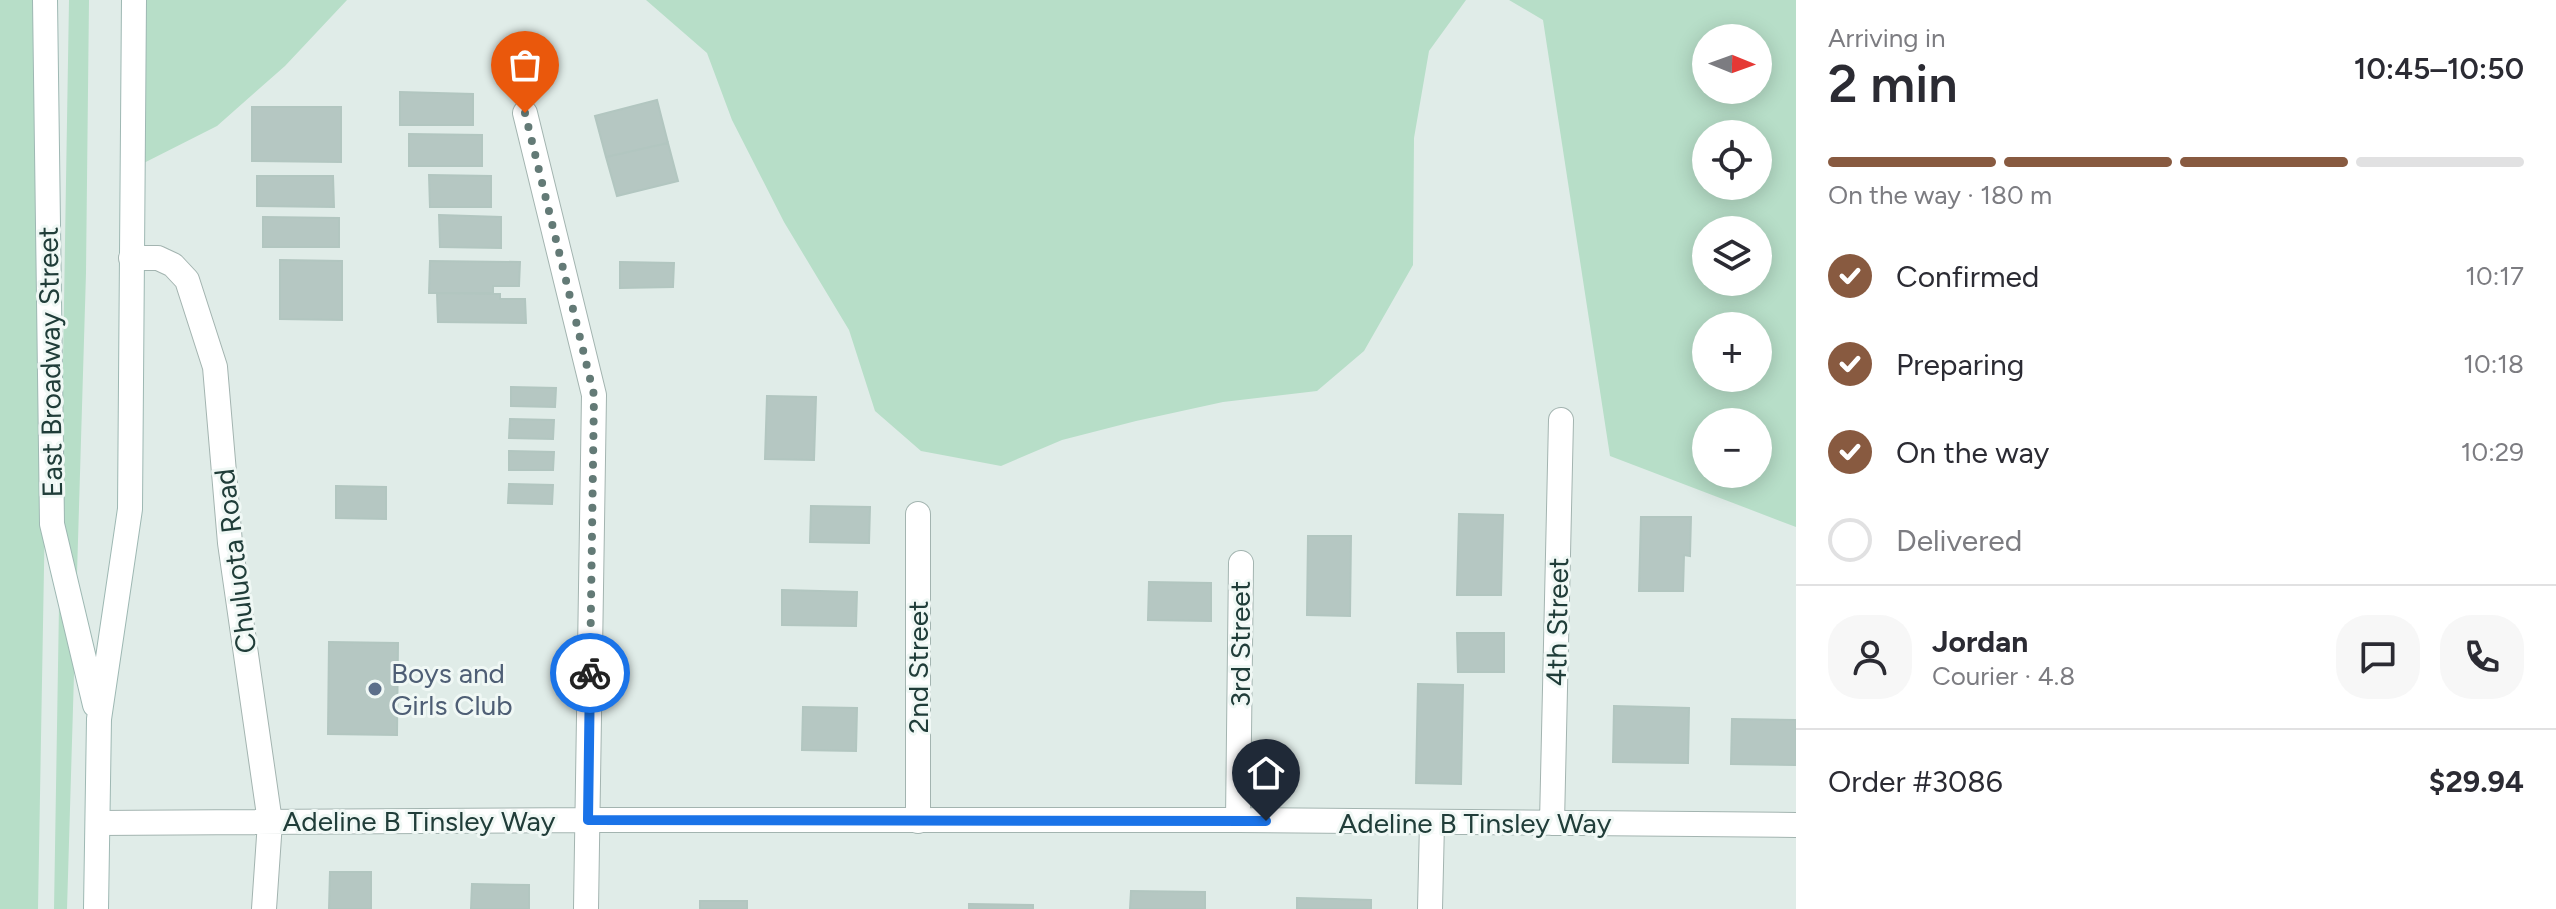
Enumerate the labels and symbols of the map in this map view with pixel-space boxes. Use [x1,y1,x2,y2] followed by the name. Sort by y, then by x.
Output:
[1692,24,1772,104] north arrow
[491,31,559,113] pin
[31,226,69,498] street label: East Broadway Street
[207,467,263,655] street label: Chuluota Road
[1539,557,1575,687] street label: 4th Street
[1223,581,1257,707] street label: 3rd Street
[901,600,935,734] street label: 2nd Street
[550,633,630,713] courier
[391,656,513,722] place label: Boys and Girls Club
[366,680,384,698] marker: Boys and Girls Club
[1232,739,1300,821] pin
[283,804,556,838] street label: Adeline B Tinsley Way
[1339,806,1612,840] street label: Adeline B Tinsley Way

